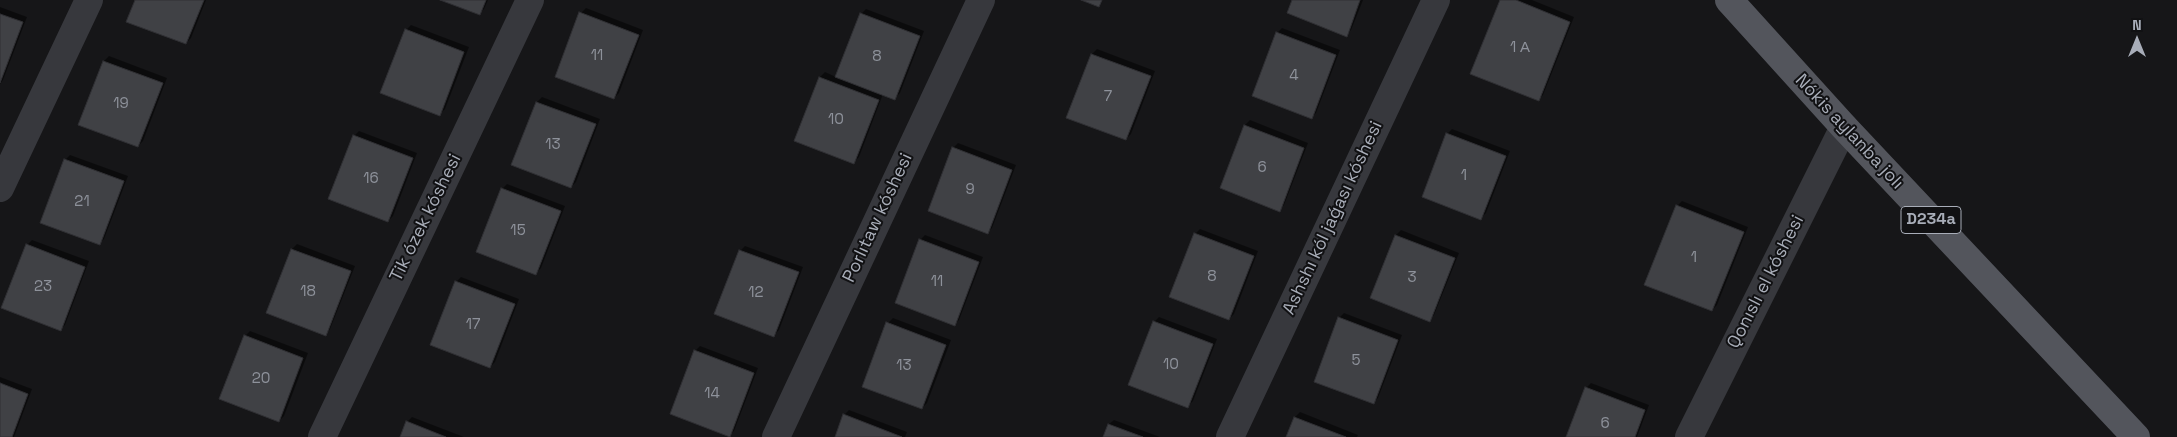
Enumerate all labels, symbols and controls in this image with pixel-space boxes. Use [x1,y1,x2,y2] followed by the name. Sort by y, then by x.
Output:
[2112,15,2162,65] north arrow
[2132,16,2142,34] text: N
[1510,39,1530,57] house number: 1 А
[591,47,603,65] house number: 11
[872,48,882,66] house number: 8
[1289,67,1299,85] house number: 4
[1790,70,1908,194] street label: Nókis aylanba jolı
[1104,88,1112,106] house number: 7
[113,95,129,113] house number: 19
[828,111,844,129] house number: 10
[1279,118,1387,318] street label: Ashshı kól jaǵası kóshesi
[545,136,561,154] house number: 13
[839,150,917,286] street label: Porlıtaw kóshesi
[386,151,466,285] street label: Tik ózek kóshesi
[1257,159,1267,177] house number: 6
[1461,167,1467,185] house number: 1
[363,170,379,188] house number: 16
[965,181,975,199] house number: 9
[74,193,90,211] house number: 21
[1901,206,1961,234] road number: D234a
[1723,212,1809,352] street label: Qonıslı el kóshesi
[510,222,526,240] house number: 15
[1691,249,1697,267] house number: 1
[1207,268,1217,286] house number: 8
[1407,269,1417,287] house number: 3
[931,273,943,291] house number: 11
[34,278,52,296] house number: 23
[300,283,316,301] house number: 18
[748,284,764,302] house number: 12
[466,316,480,334] house number: 17
[1352,352,1360,370] house number: 5
[1163,356,1179,374] house number: 10
[896,357,912,375] house number: 13
[252,370,270,388] house number: 20
[704,385,720,403] house number: 14
[1600,415,1610,433] house number: 6

